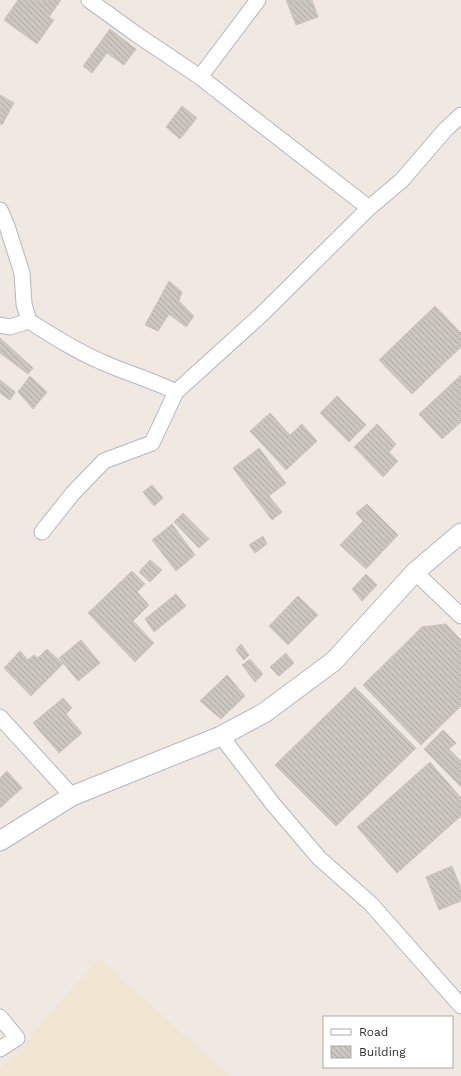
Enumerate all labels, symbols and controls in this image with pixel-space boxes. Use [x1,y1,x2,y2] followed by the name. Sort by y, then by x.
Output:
[323,1016,453,1068] legend
[359,1025,388,1039] text: Road
[359,1045,406,1059] text: Building

